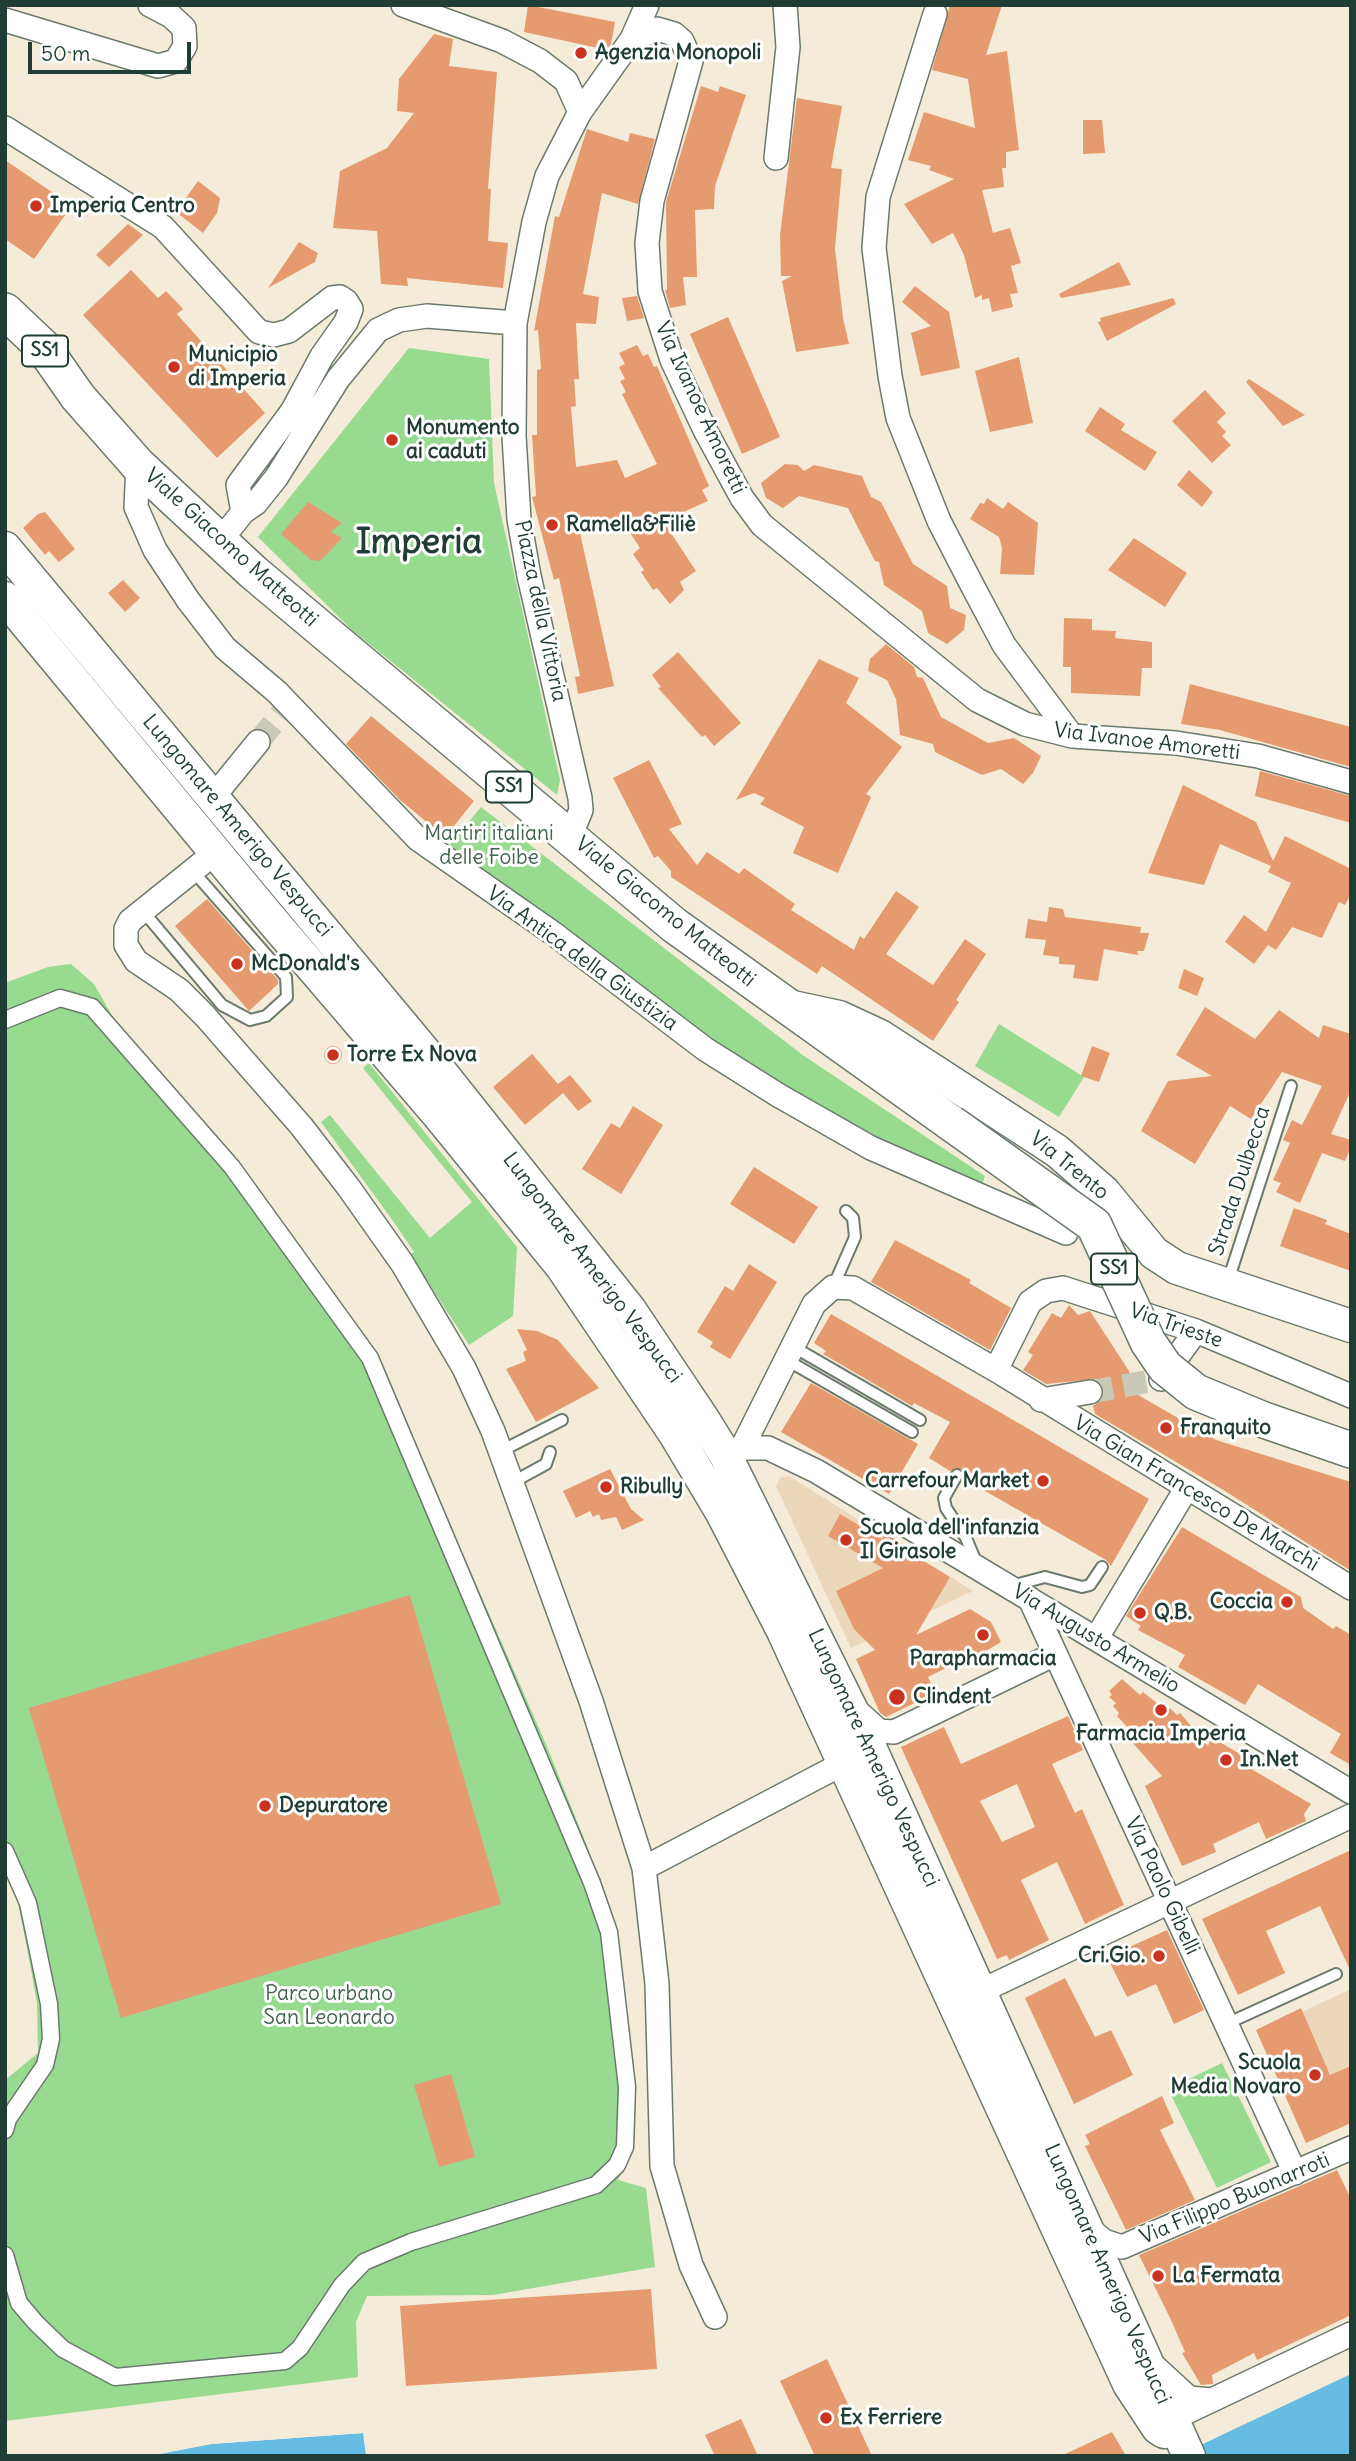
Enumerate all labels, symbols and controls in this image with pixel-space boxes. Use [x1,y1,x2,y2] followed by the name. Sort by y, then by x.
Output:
[32,28,194,72] scale bar
[41,40,90,67] text: 50 m
[595,40,761,66] place label: Agenzia Monopoli
[573,45,589,61] marker: Agenzia Monopoli
[50,193,195,219] place label: Imperia Centro
[28,198,44,214] marker: Imperia Centro
[649,318,751,498] street label: Via Ivanoe Amoretti
[22,336,68,366] road number: SS1
[188,342,286,392] place label: Municipio di Imperia
[166,359,182,375] marker: Municipio di Imperia
[406,415,520,465] place label: Monumento ai caduti
[384,432,400,448] marker: Monumento ai caduti
[139,463,323,633] street label: Viale Giacomo Matteotti
[566,512,696,538] place label: Ramella&Filiè
[544,517,560,533] marker: Ramella&Filiè
[508,518,572,704] street label: Piazza della Vittoria
[356,522,482,564] district label: Imperia
[137,710,337,942] street label: Lungomare Amerigo Vespucci
[1052,718,1242,766] street label: Via Ivanoe Amoretti
[486,772,532,802] road number: SS1
[424,821,554,871] park label: Martiri italiani delle Foibe
[570,831,760,993] street label: Viale Giacomo Matteotti
[482,881,682,1037] street label: Via Antica della Giustizia
[251,951,360,977] place label: McDonald's
[229,956,245,972] marker: McDonald's
[347,1042,477,1068] place label: Torre Ex Nova
[325,1047,341,1063] marker: Torre Ex Nova
[1204,1103,1276,1259] street label: Strada Dulbecca
[1024,1126,1114,1206] street label: Via Trento
[497,1148,687,1388] street label: Lungomare Amerigo Vespucci
[1091,1254,1137,1284] road number: SS1
[1126,1298,1226,1354] street label: Via Trieste
[1069,1411,1323,1577] street label: Via Gian Francesco De Marchi
[1180,1415,1271,1441] place label: Franquito
[1158,1420,1174,1436] marker: Franquito
[865,1468,1029,1494] place label: Carrefour Market
[1035,1473,1051,1489] marker: Carrefour Market
[620,1474,683,1500] place label: Ribully
[598,1479,614,1495] marker: Ribully
[860,1515,1039,1565] place label: Scuola dell'infanzia Il Girasole
[838,1532,854,1548] marker: Scuola dell'infanzia Il Girasole
[1008,1579,1184,1699] street label: Via Augusto Armelio
[1210,1589,1273,1615] place label: Coccia
[1279,1594,1295,1610] marker: Coccia
[1154,1600,1192,1626] place label: Q.B.
[1132,1605,1148,1621] marker: Q.B.
[802,1625,944,1891] street label: Lungomare Amerigo Vespucci
[975,1627,991,1643] marker: Parapharmacia
[910,1646,1056,1672] place label: Parapharmacia
[913,1684,991,1710] place label: Clindent
[887,1687,907,1707] marker: Clindent
[1153,1702,1169,1718] marker: Farmacia Imperia
[1076,1721,1246,1747] place label: Farmacia Imperia
[1240,1747,1298,1773] place label: In.Net
[1218,1752,1234,1768] marker: In.Net
[279,1793,388,1819] place label: Depuratore
[257,1798,273,1814] marker: Depuratore
[1119,1813,1205,1959] street label: Via Paolo Gibelli
[1078,1943,1145,1969] place label: Cri.Gio.
[1151,1948,1167,1964] marker: Cri.Gio.
[263,1981,395,2031] park label: Parco urbano San Leonardo
[1170,2050,1301,2100] place label: Scuola Media Novaro
[1307,2067,1323,2083] marker: Scuola Media Novaro
[1038,2140,1176,2408] street label: Lungomare Amerigo Vespucci
[1136,2148,1334,2250] street label: Via Filippo Buonarroti
[1172,2263,1280,2289] place label: La Fermata
[1150,2268,1166,2284] marker: La Fermata
[840,2405,942,2431] place label: Ex Ferriere
[818,2410,834,2426] marker: Ex Ferriere

